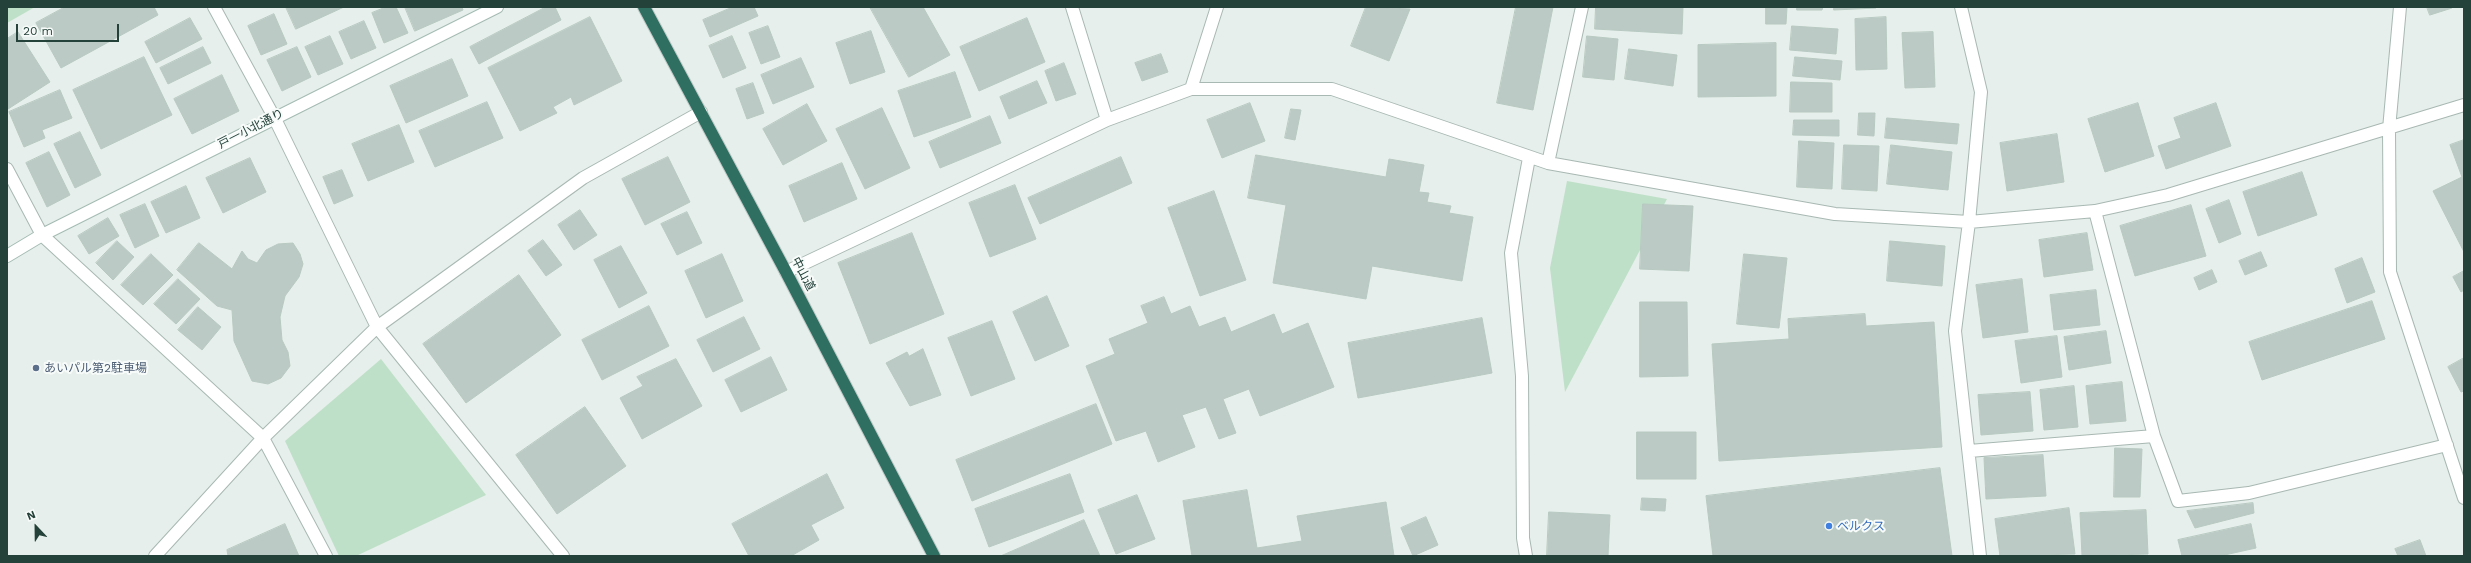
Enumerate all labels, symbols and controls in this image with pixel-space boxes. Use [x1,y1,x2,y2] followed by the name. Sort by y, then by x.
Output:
[18,16,121,42] scale bar
[23,24,53,38] text: 20 m
[216,106,286,152] street label: 戸一小北通り
[788,255,818,293] street label: 中山道
[44,361,147,375] place label: あいパル第2駐車場
[31,363,41,373] marker: あいパル第2駐車場
[16,507,56,547] north arrow
[25,508,38,523] text: N
[1837,519,1885,533] place label: ベルクス
[1824,521,1834,531] marker: ベルクス

